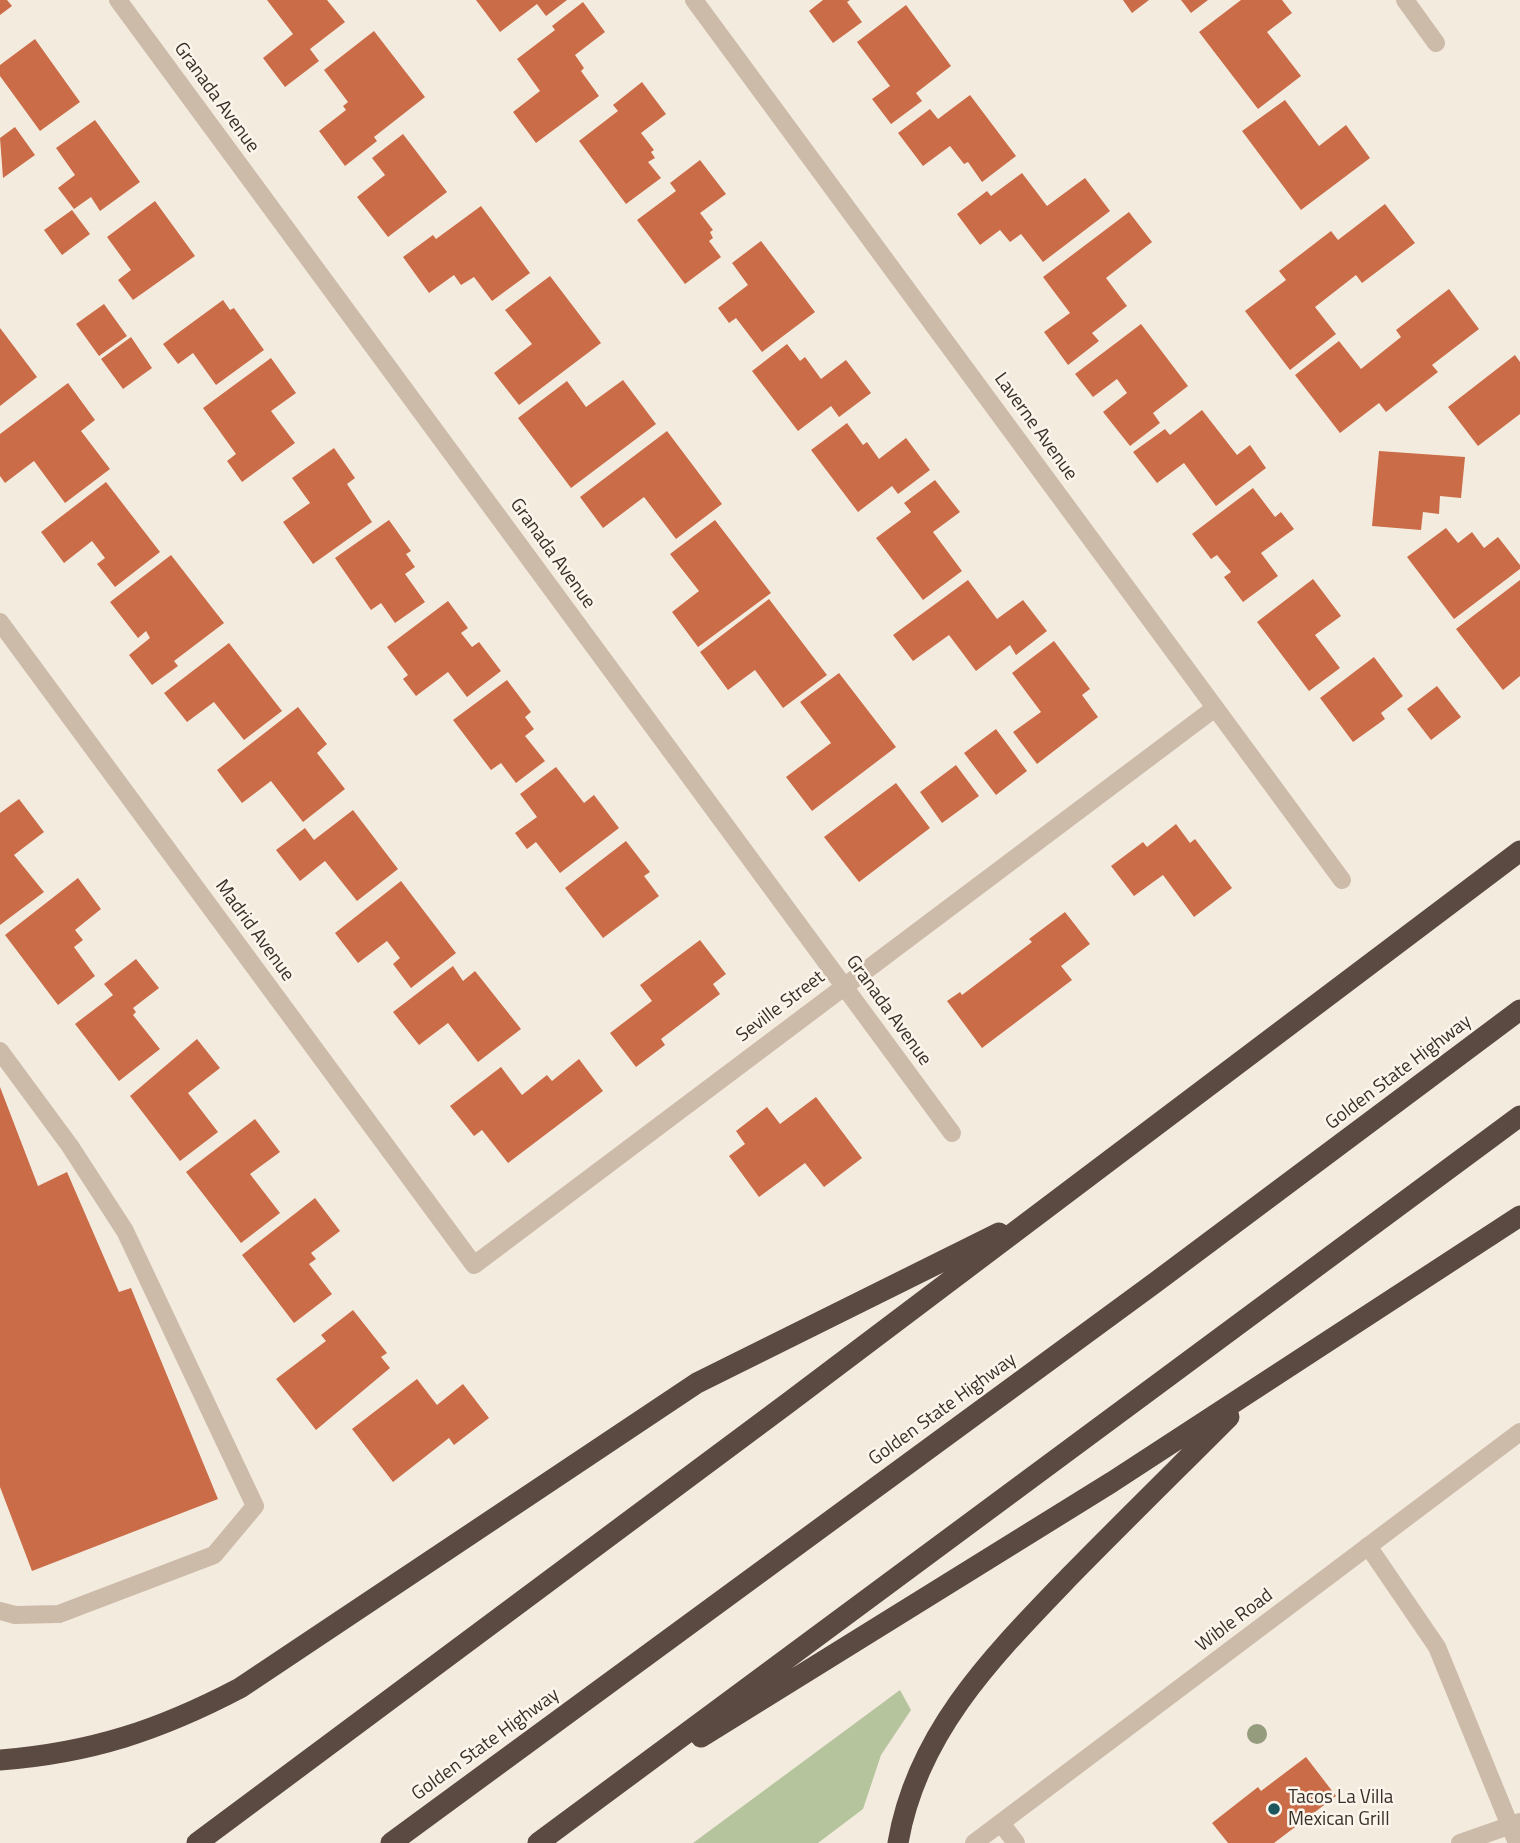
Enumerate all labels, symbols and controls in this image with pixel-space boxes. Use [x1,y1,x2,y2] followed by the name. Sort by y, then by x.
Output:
[168,38,264,158] street label: Granada Avenue
[988,369,1082,485] street label: Laverne Avenue
[504,494,600,614] street label: Granada Avenue
[210,876,298,986] street label: Madrid Avenue
[840,951,936,1071] street label: Granada Avenue
[732,966,830,1048] street label: Seville Street
[1322,1011,1476,1135] street label: Golden State Highway
[865,1349,1021,1471] street label: Golden State Highway
[1192,1585,1278,1657] street label: Wible Road
[408,1684,564,1806] street label: Golden State Highway
[1288,1787,1393,1831] place label: Tacos La Villa Mexican Grill
[1266,1801,1282,1817] marker: Tacos La Villa Mexican Grill

